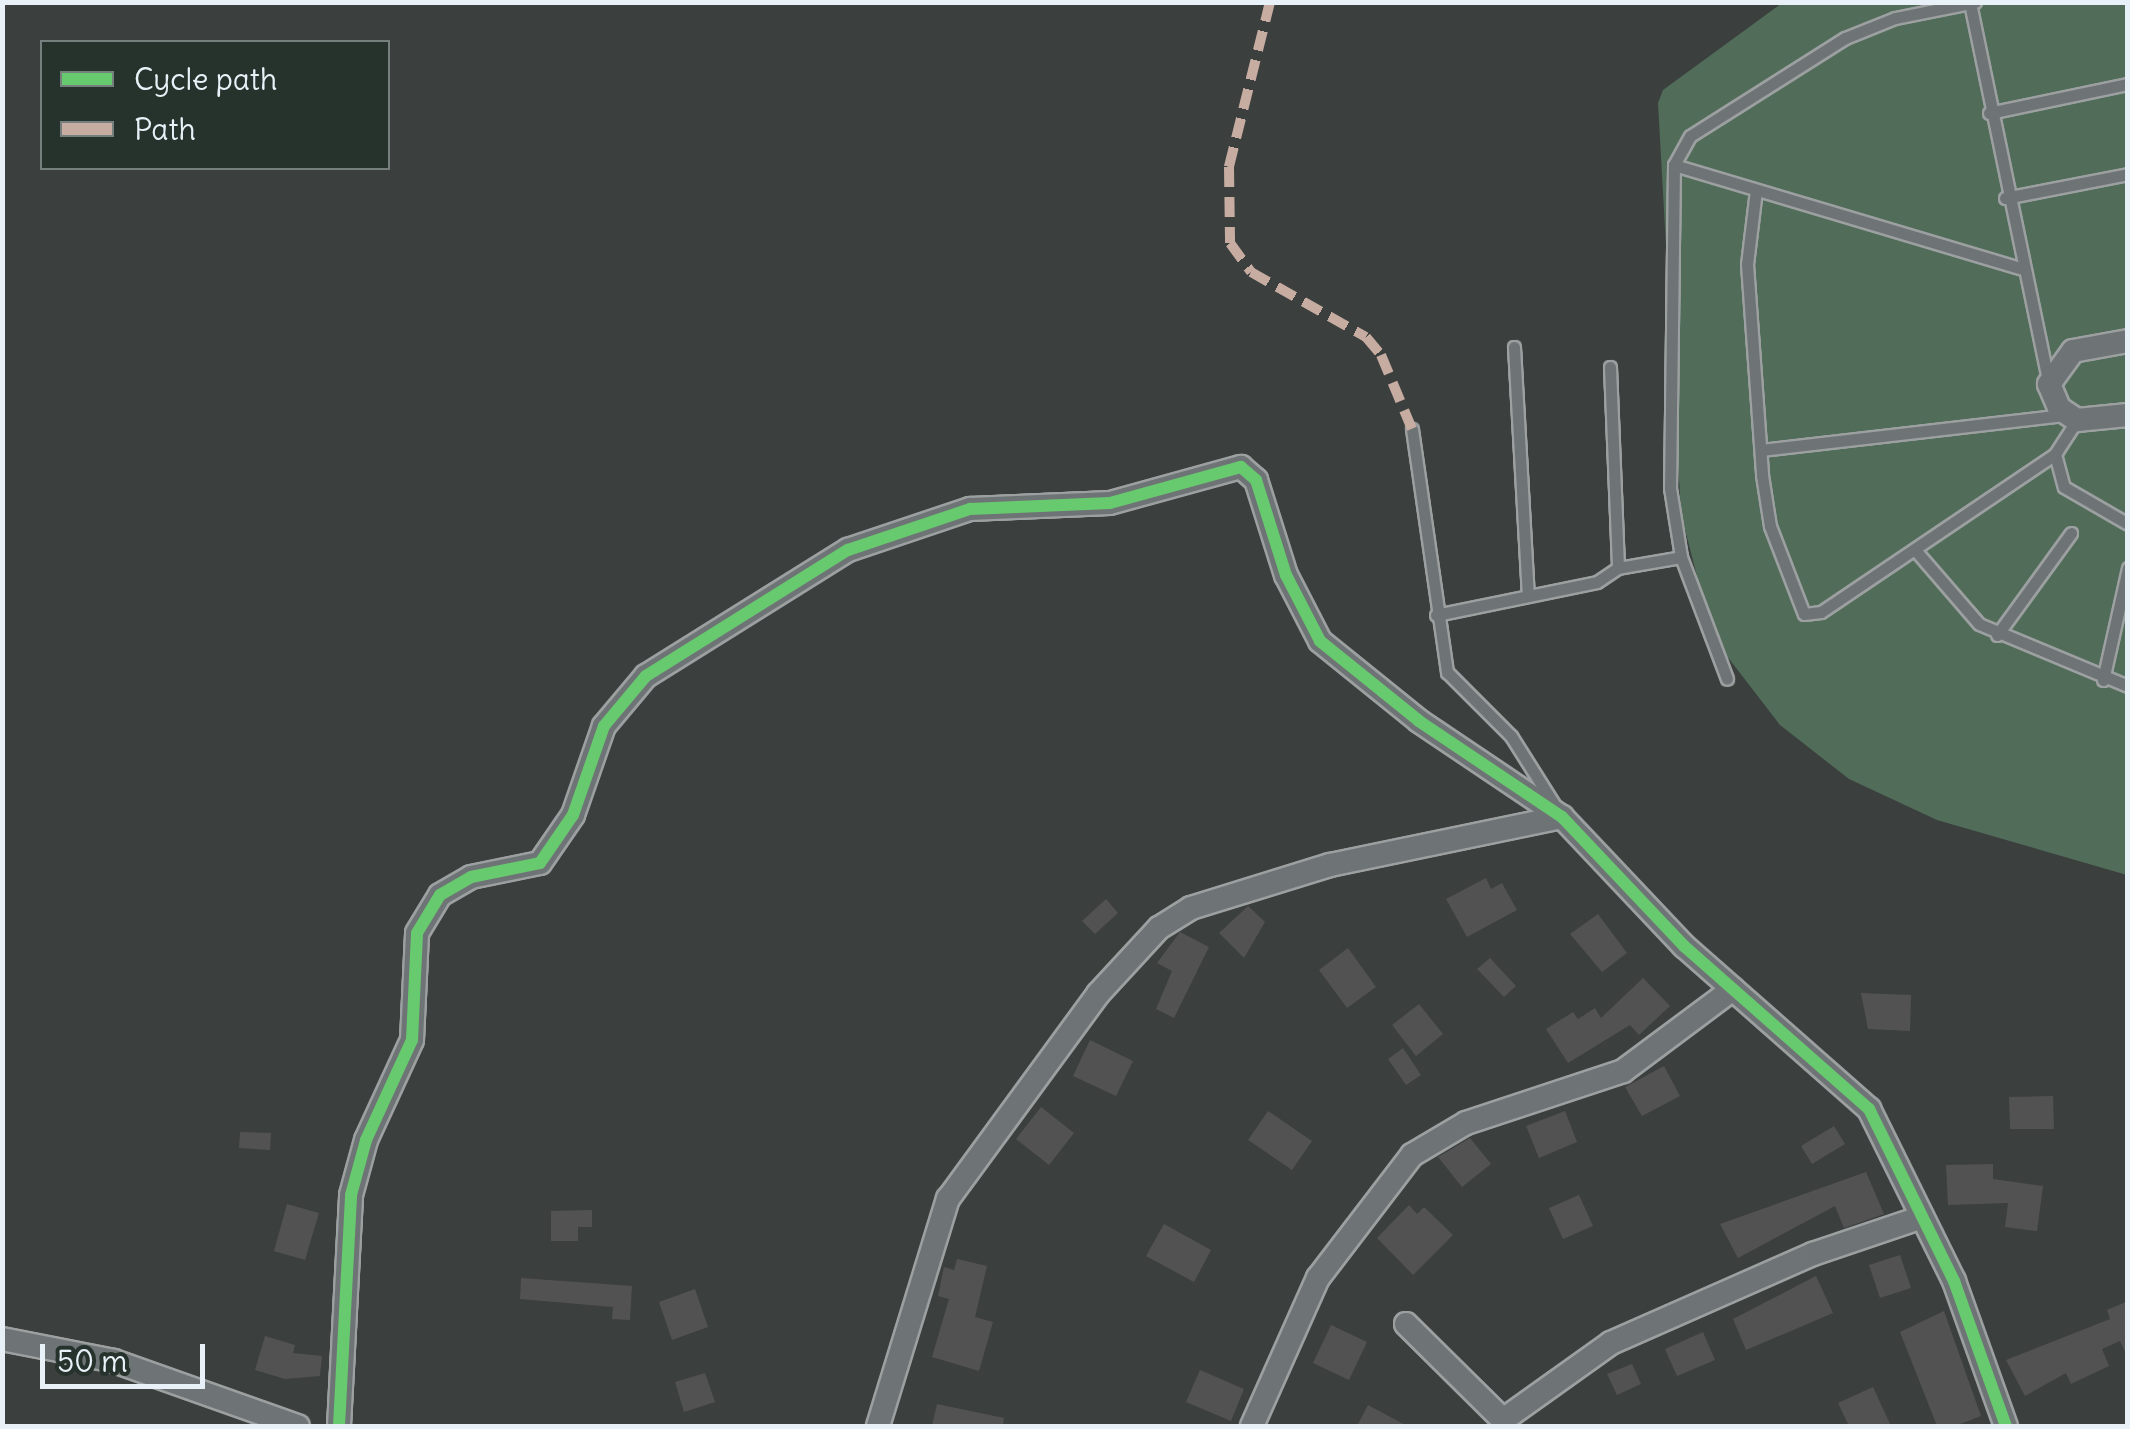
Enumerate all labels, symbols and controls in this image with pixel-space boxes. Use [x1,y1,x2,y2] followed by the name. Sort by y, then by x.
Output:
[40,40,390,170] legend
[134,60,277,98] text: Cycle path
[134,110,196,148] text: Path
[45,1324,210,1386] scale bar
[57,1342,127,1380] text: 50 m

